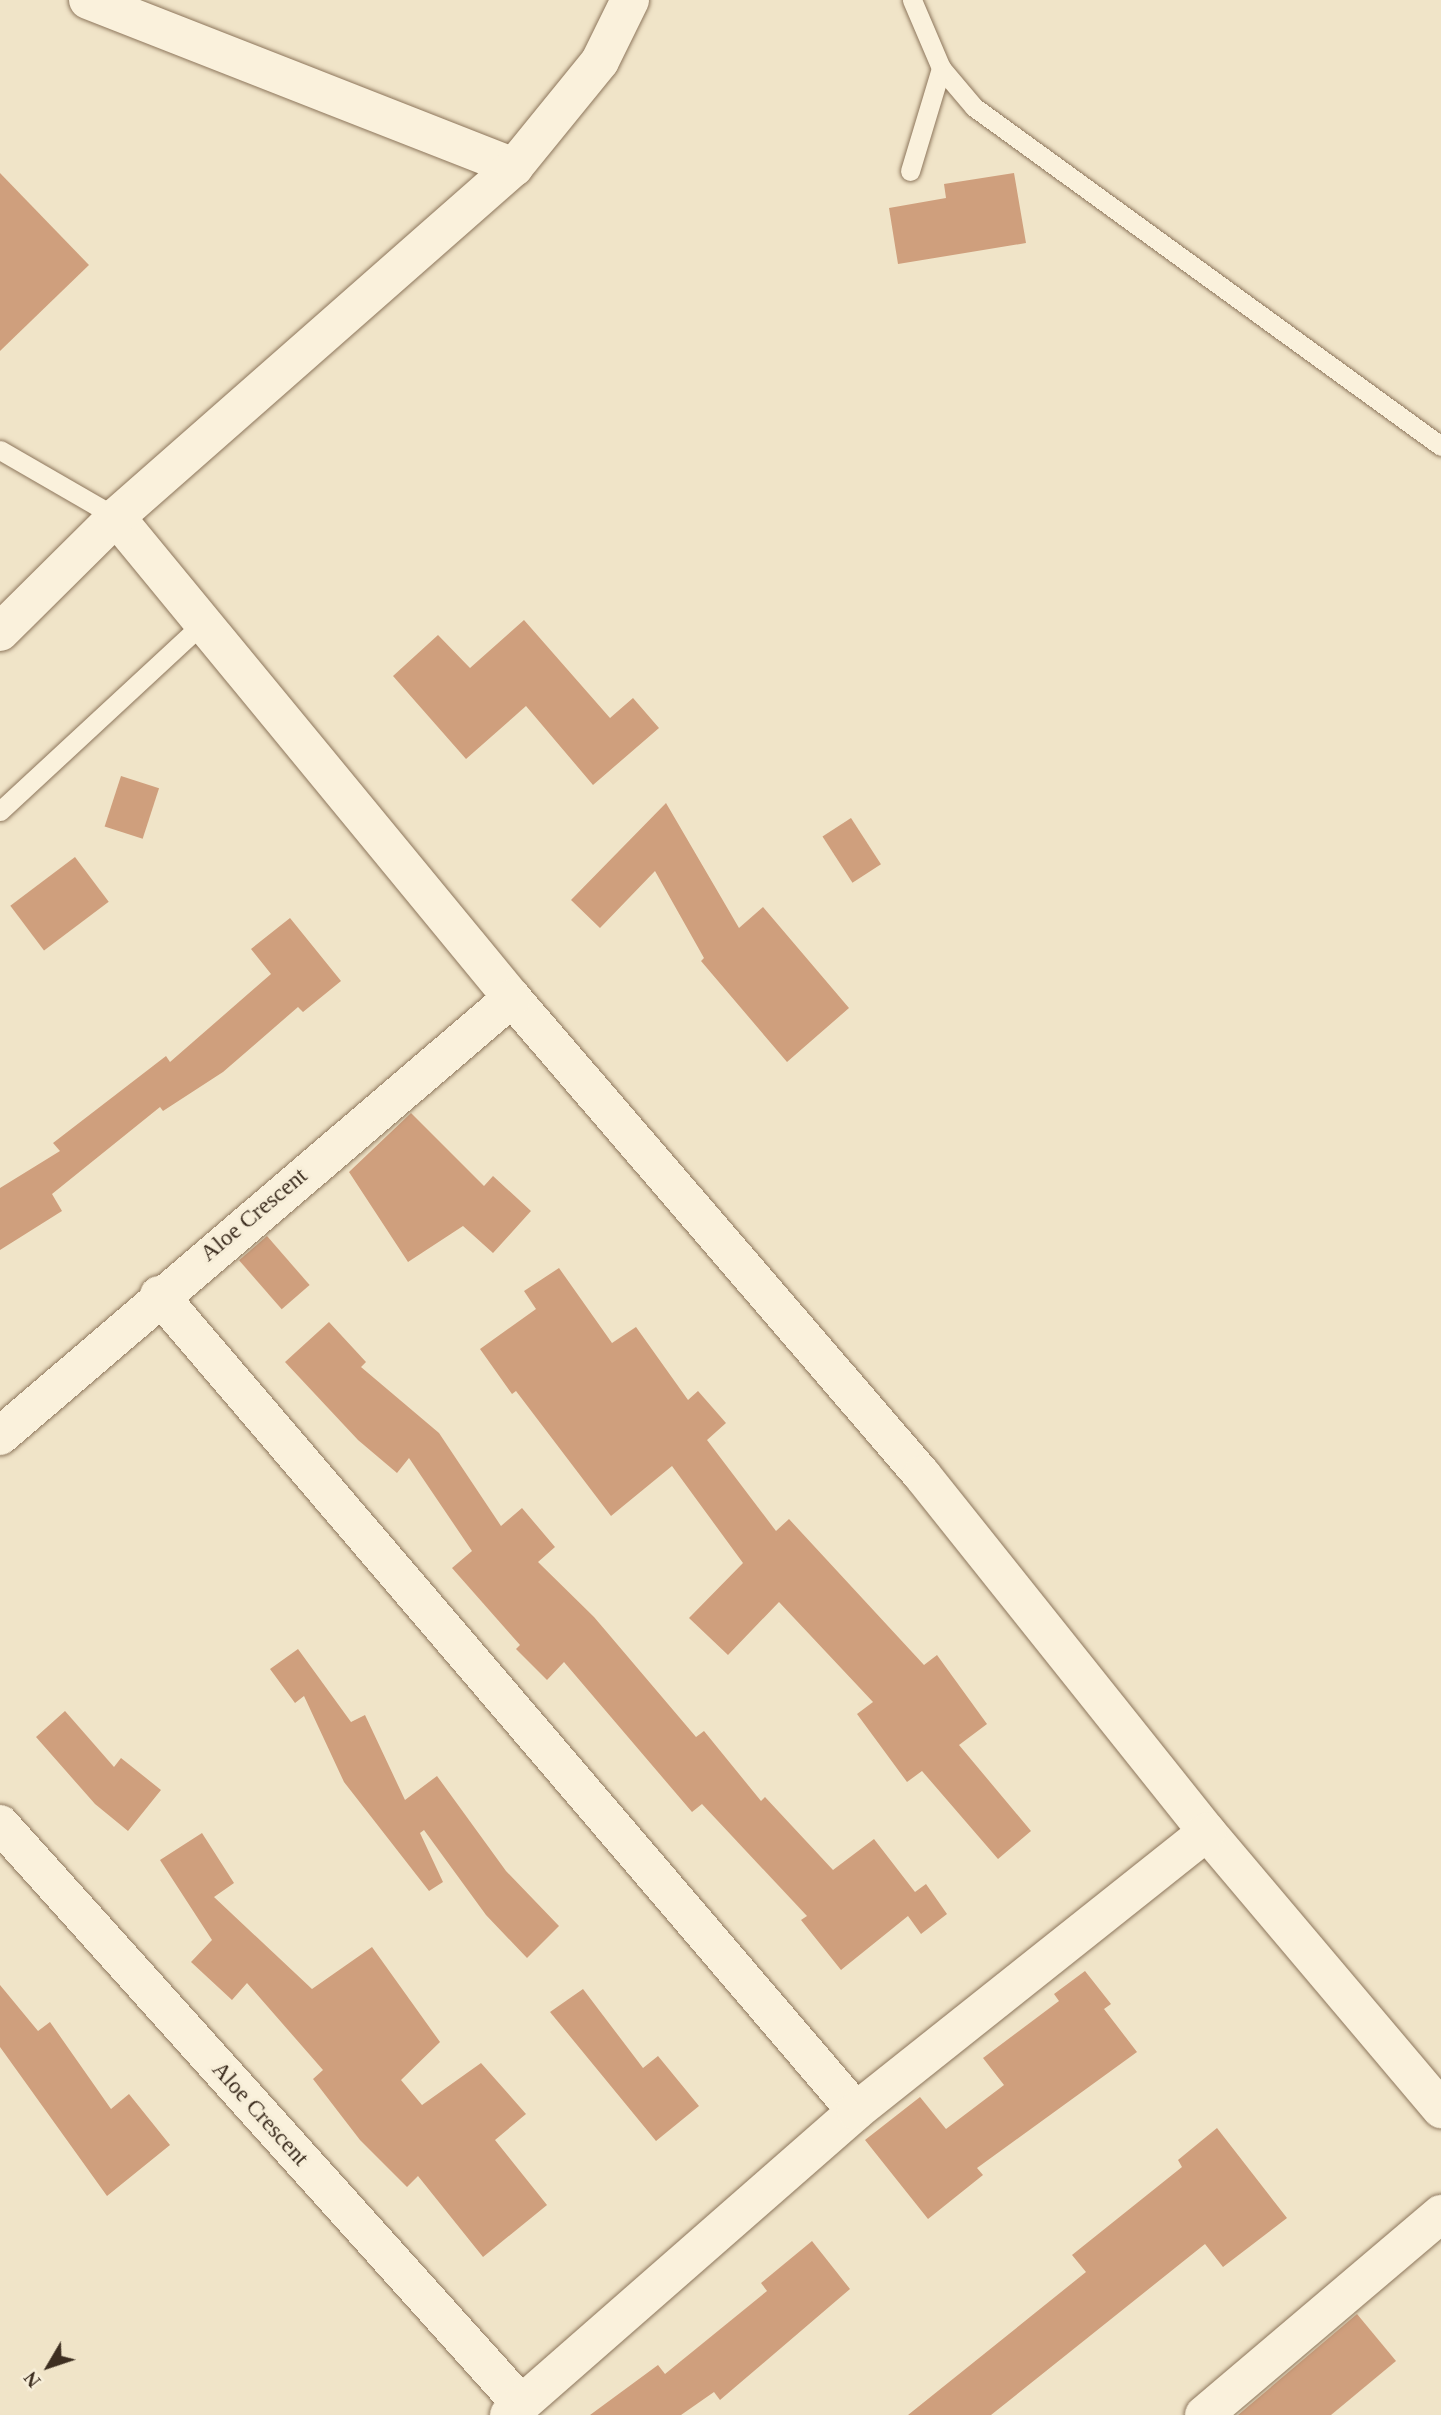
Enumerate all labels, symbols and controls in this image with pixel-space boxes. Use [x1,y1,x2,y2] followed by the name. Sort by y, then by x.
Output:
[195,1162,313,1268] street label: Aloe Crescent
[206,2056,314,2172] street label: Aloe Crescent
[14,2331,84,2401] north arrow
[20,2368,45,2391] text: N

